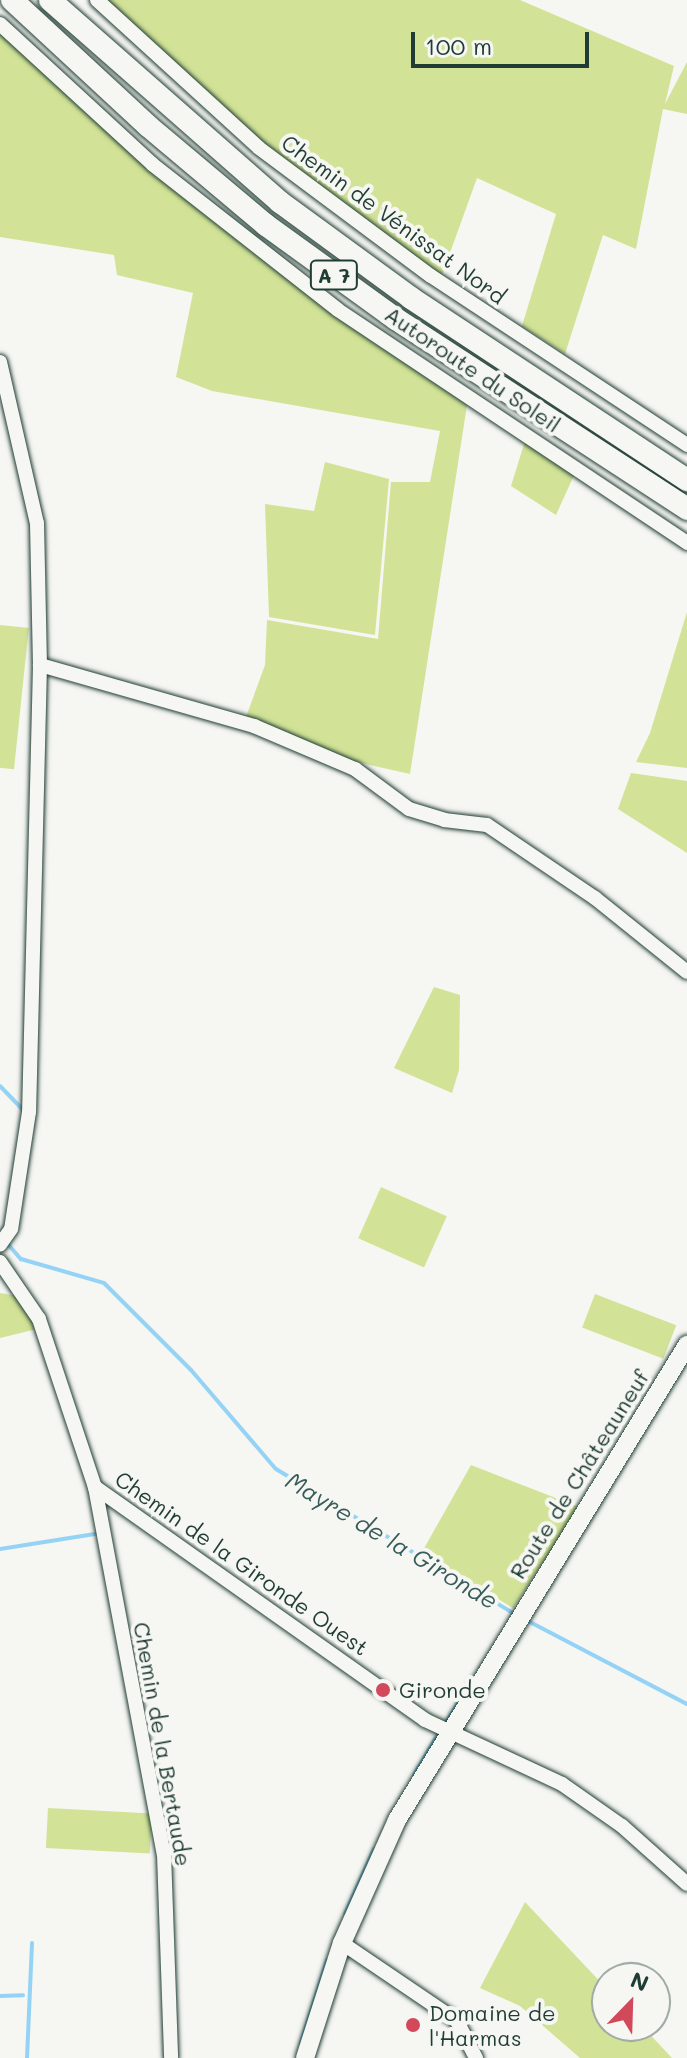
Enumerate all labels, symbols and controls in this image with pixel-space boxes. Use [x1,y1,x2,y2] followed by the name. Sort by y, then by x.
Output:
[415,16,593,66] scale bar
[425,30,492,61] text: 100 m
[277,129,511,309] street label: Chemin de Vénissat Nord
[308,259,360,291] road number: A 7
[380,300,566,438] street label: Autoroute du Soleil
[504,1365,654,1583] street label: Route de Châteauneuf
[110,1465,374,1661] street label: Chemin de la Gironde Ouest
[281,1465,503,1615] water label: Mayre de la Gironde
[129,1620,197,1868] street label: Chemin de la Bertaude
[399,1677,486,1703] place label: Gironde
[374,1681,392,1699] marker: Gironde
[591,1962,671,2042] north arrow
[626,1965,653,1998] text: N
[429,1999,556,2050] place label: Domaine de l'Harmas
[404,2016,422,2034] marker: Domaine de l'Harmas

